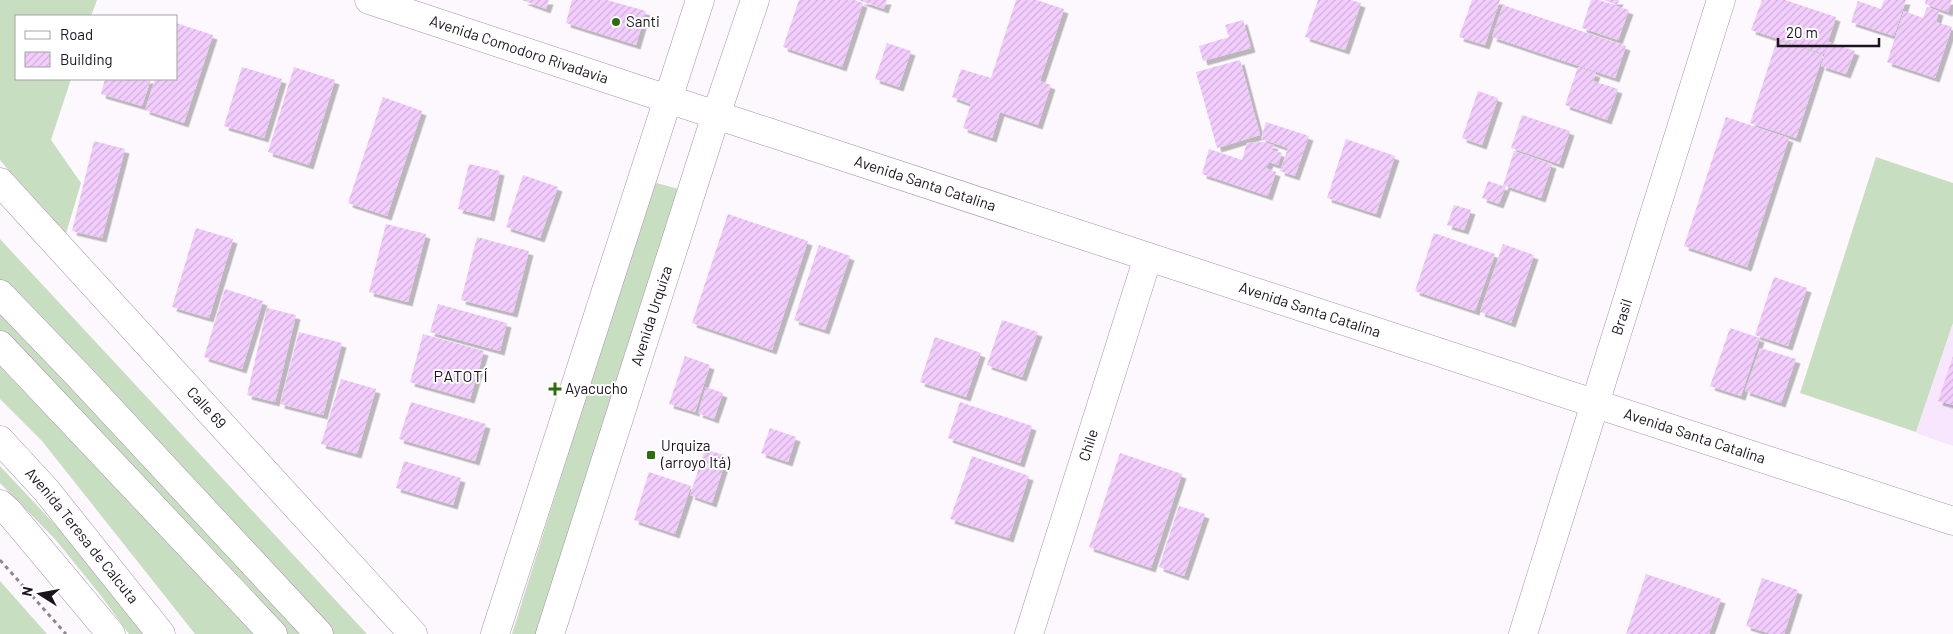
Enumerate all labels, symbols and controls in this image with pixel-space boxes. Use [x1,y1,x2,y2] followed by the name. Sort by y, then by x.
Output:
[428,11,611,87] street label: Avenida Comodoro Rivadavia
[626,12,660,30] place label: Santi
[15,15,178,80] legend
[1778,15,1879,47] scale bar
[610,16,622,28] marker: Santi
[1786,23,1818,41] text: 20 m
[60,25,93,43] text: Road
[60,50,113,68] text: Building
[852,151,998,214] street label: Avenida Santa Catalina
[626,263,675,368] street label: Avenida Urquiza
[1237,277,1383,341] street label: Avenida Santa Catalina
[1607,296,1635,337] street label: Brasil
[433,366,489,385] district label: PATOTÍ
[565,379,628,397] place label: Ayacucho
[184,383,231,432] street label: Calle 69
[549,383,561,395] marker: Ayacucho
[1622,404,1768,467] street label: Avenida Santa Catalina
[1074,427,1101,463] street label: Chile
[660,436,730,471] place label: Urquiza (arroyo Itá)
[645,449,657,461] marker: Urquiza (arroyo Itá)
[22,464,143,607] street label: Avenida Teresa de Calcuta
[15,569,65,619] north arrow
[18,585,36,598] text: N

